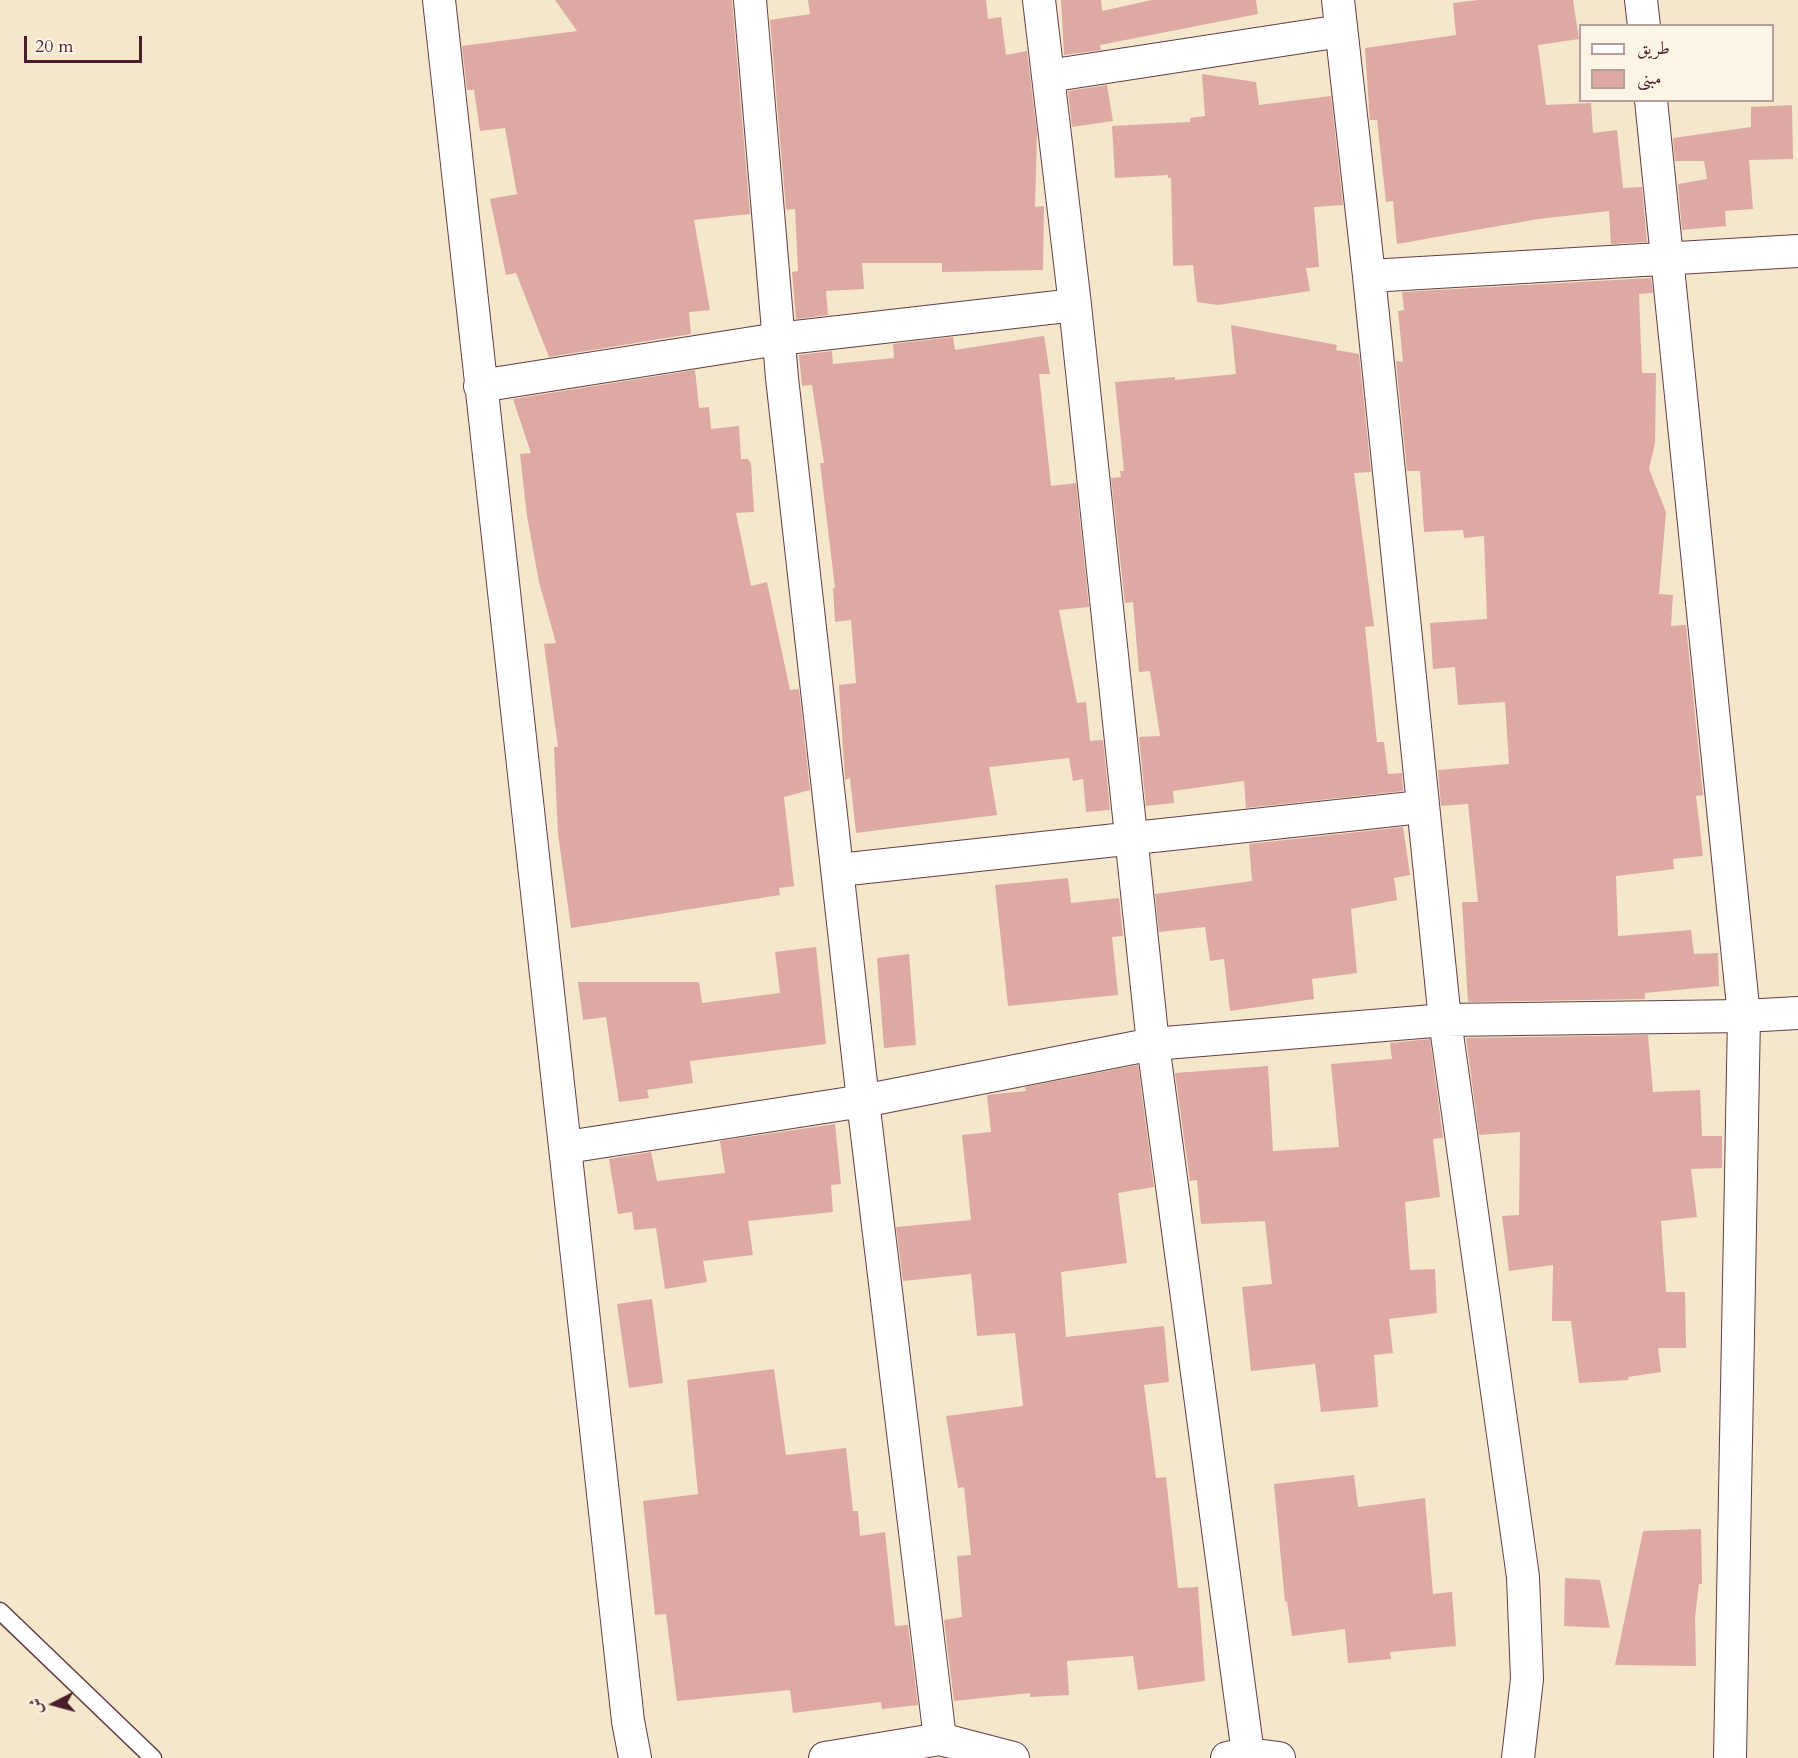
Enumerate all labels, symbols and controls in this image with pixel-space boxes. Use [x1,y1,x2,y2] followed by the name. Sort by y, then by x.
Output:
[27,24,146,62] scale bar
[1579,24,1774,102] legend
[35,34,74,59] text: 20 m
[1637,36,1670,61] text: طريق
[1637,66,1662,91] text: مبنى
[24,1674,84,1734] north arrow
[24,1697,48,1715] text: ش

